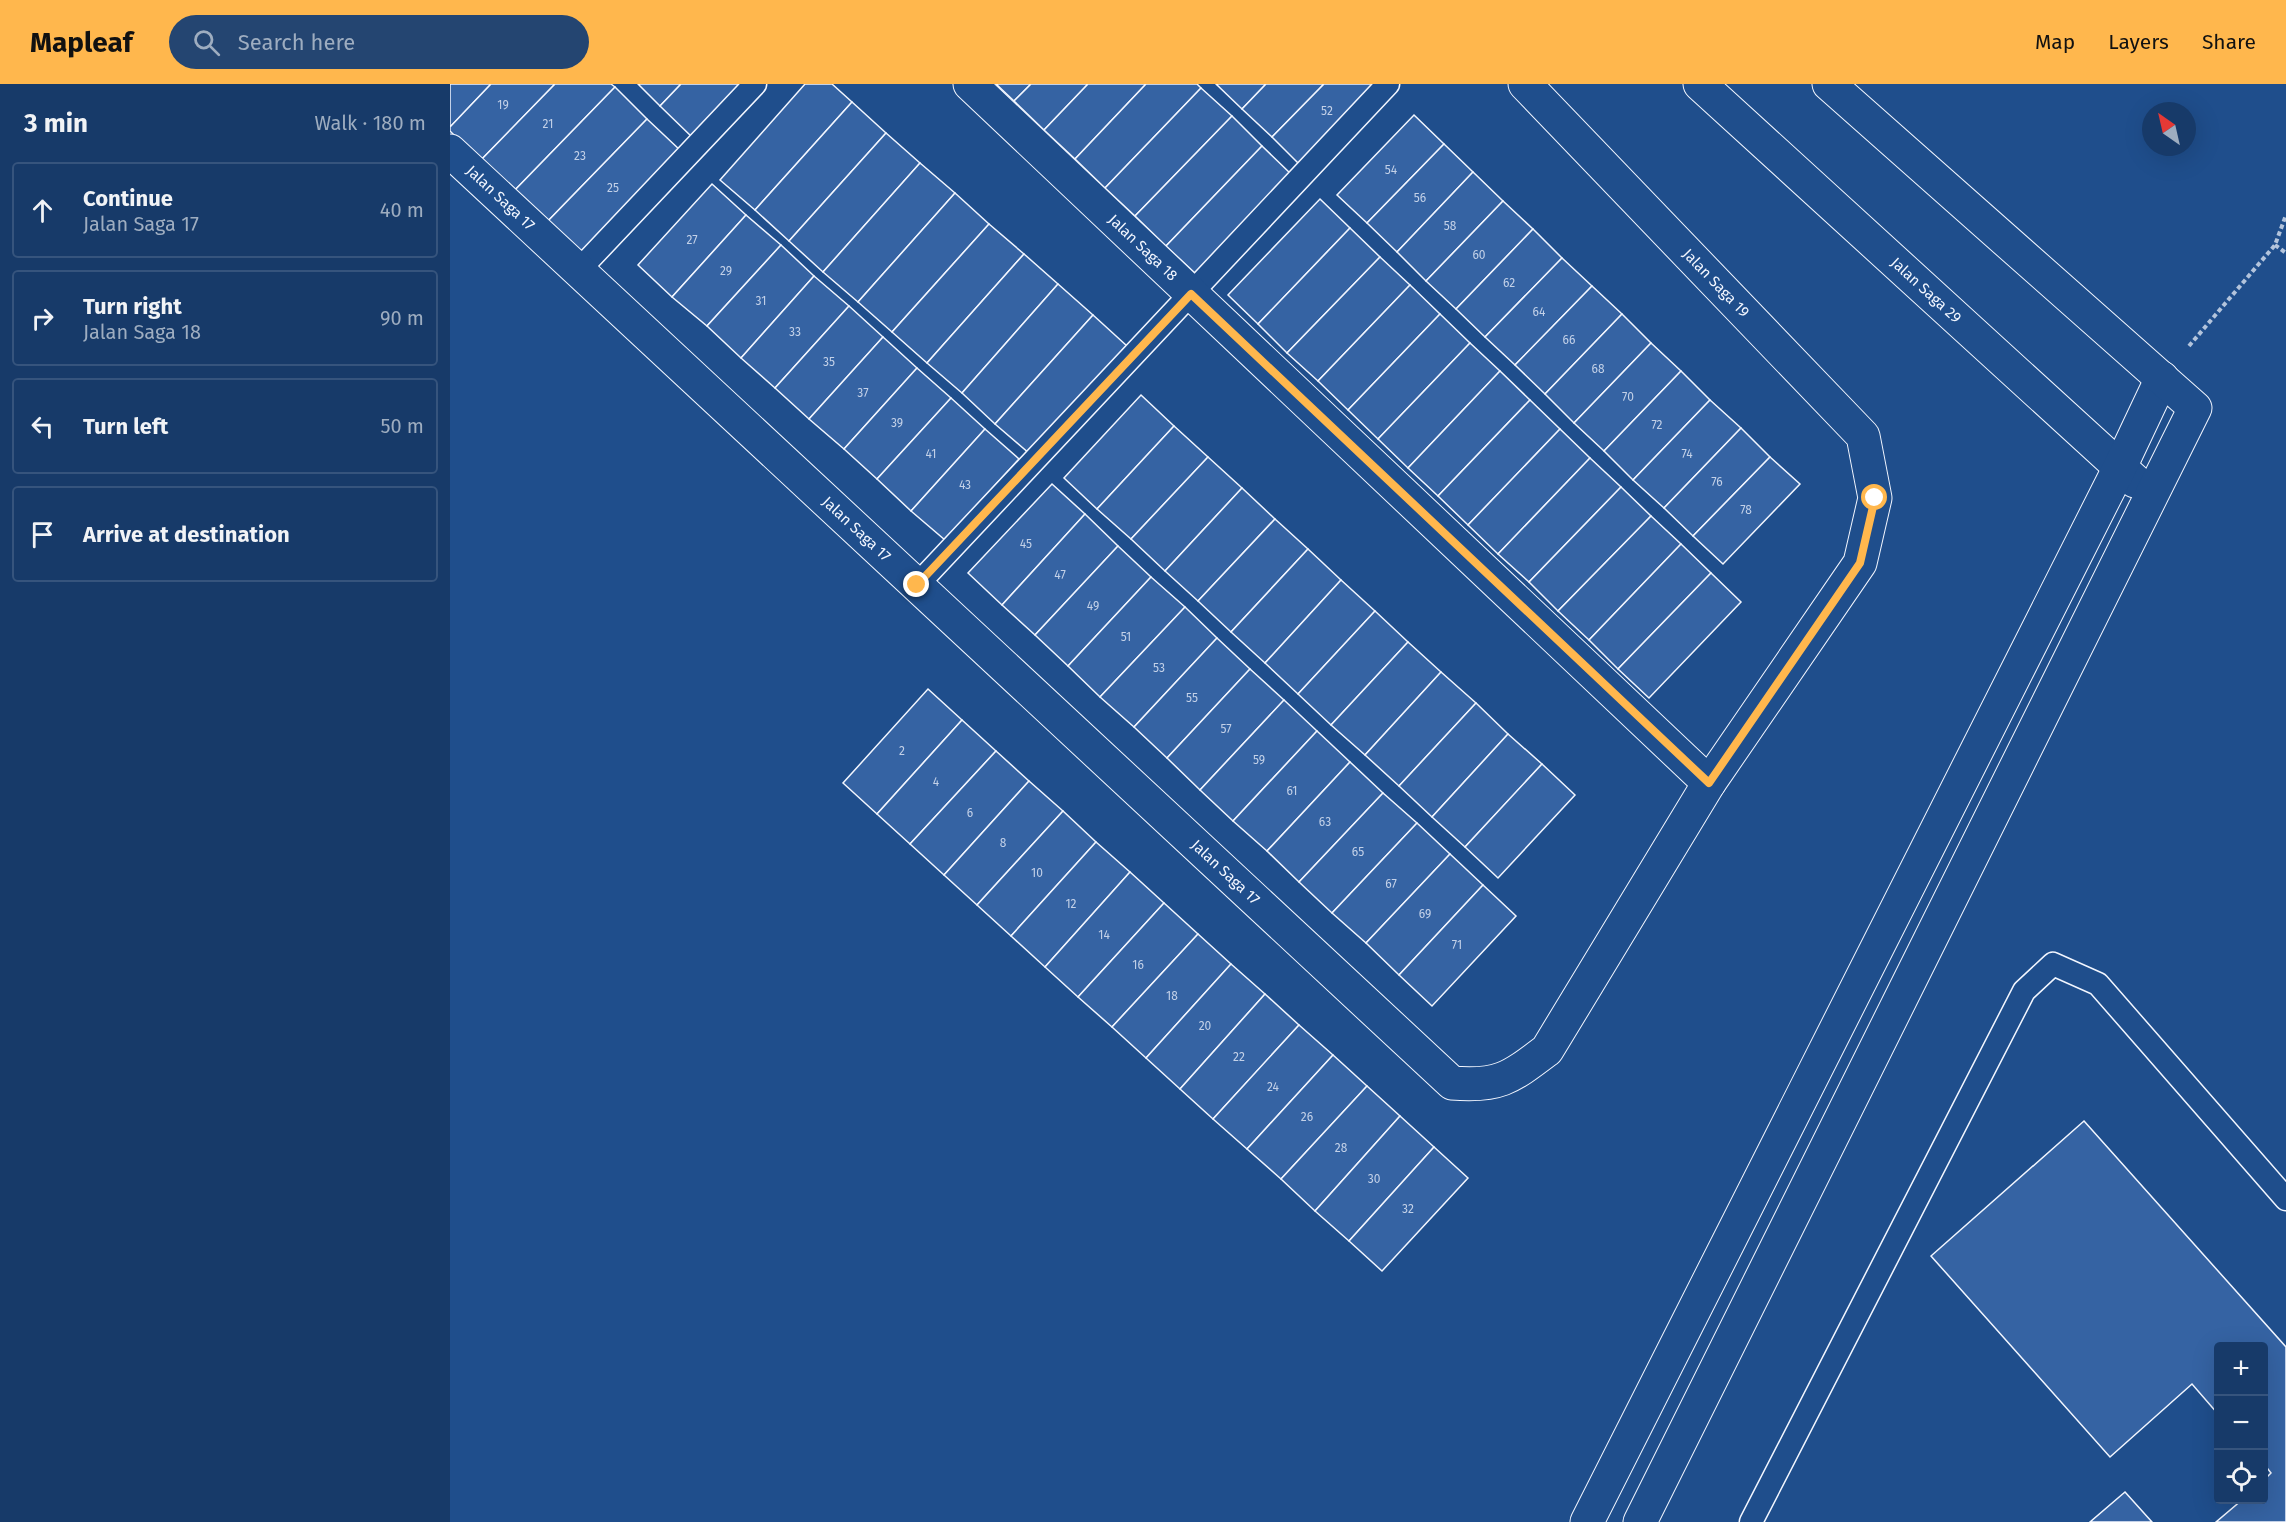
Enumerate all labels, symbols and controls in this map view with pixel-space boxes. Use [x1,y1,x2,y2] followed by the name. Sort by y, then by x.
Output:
[169,15,589,69] search box
[30,26,133,59] text: Mapleaf
[190,26,223,59] icon: search
[238,29,355,56] text: Search here
[2035,29,2075,55] text: Map
[2108,29,2169,55] text: Layers
[2202,29,2256,55] text: Share
[497,98,509,112] house number: 19
[2142,102,2196,156] north arrow
[1321,104,1333,118] house number: 52
[24,108,88,139] text: 3 min
[315,111,426,135] text: Walk · 180 m
[543,117,553,131] house number: 21
[574,149,586,163] house number: 23
[463,162,539,234] street label: Jalan Saga 17
[1385,163,1398,177] house number: 54
[607,181,619,195] house number: 25
[83,185,173,212] text: Continue
[1414,191,1426,205] house number: 56
[26,194,59,227] icon: ahead
[380,198,424,222] text: 40 m
[1105,211,1181,284] street label: Jalan Saga 18
[83,212,199,236] text: Jalan Saga 17
[1444,219,1457,233] house number: 58
[686,233,698,247] house number: 27
[1679,245,1753,321] street label: Jalan Saga 19
[1472,248,1486,262] house number: 60
[1887,254,1965,327] street label: Jalan Saga 29
[720,264,732,278] house number: 29
[1503,276,1515,290] house number: 62
[83,293,182,320] text: Turn right
[756,294,766,308] house number: 31
[26,302,59,335] icon: right
[1533,305,1546,319] house number: 64
[380,306,424,330] text: 90 m
[83,320,201,344] text: Jalan Saga 18
[789,325,801,339] house number: 33
[1563,333,1575,347] house number: 66
[823,355,835,369] house number: 35
[1591,362,1605,376] house number: 68
[857,386,869,400] house number: 37
[1622,390,1634,404] house number: 70
[26,410,59,443] icon: left
[83,413,168,440] text: Turn left
[380,414,424,438] text: 50 m
[891,416,903,430] house number: 39
[1651,418,1663,432] house number: 72
[926,447,936,461] house number: 41
[1681,447,1693,461] house number: 74
[1711,475,1723,489] house number: 76
[959,478,971,492] house number: 43
[1861,484,1887,510] route start
[818,493,895,565] street label: Jalan Saga 17
[1740,503,1752,517] house number: 78
[26,518,59,551] icon: arrive
[83,521,290,548] text: Arrive at destination
[1020,537,1032,551] house number: 45
[1054,568,1066,582] house number: 47
[903,571,929,597] route end
[1087,599,1099,613] house number: 49
[1121,630,1131,644] house number: 51
[1153,661,1165,675] house number: 53
[1186,691,1198,705] house number: 55
[1220,722,1232,736] house number: 57
[899,744,905,758] house number: 2
[1253,753,1265,767] house number: 59
[933,775,940,789] house number: 4
[1286,784,1298,798] house number: 61
[967,806,973,820] house number: 6
[1319,815,1331,829] house number: 63
[1000,836,1007,850] house number: 8
[1187,836,1264,909] street label: Jalan Saga 17
[1352,845,1364,859] house number: 65
[1031,866,1043,880] house number: 10
[1385,877,1397,891] house number: 67
[1065,897,1077,911] house number: 12
[1419,907,1431,921] house number: 69
[1098,928,1110,942] house number: 14
[1452,938,1462,952] house number: 71
[1132,958,1144,972] house number: 16
[1166,989,1178,1003] house number: 18
[1199,1019,1212,1033] house number: 20
[1233,1050,1245,1064] house number: 22
[1267,1080,1280,1094] house number: 24
[1301,1110,1313,1124] house number: 26
[1335,1141,1348,1155] house number: 28
[1368,1172,1381,1186] house number: 30
[1402,1202,1414,1216] house number: 32
[2214,1342,2268,1504] map controls
[2214,1342,2268,1396] button: +
[2214,1396,2268,1450] button: −
[2214,1450,2268,1504] button: locate

